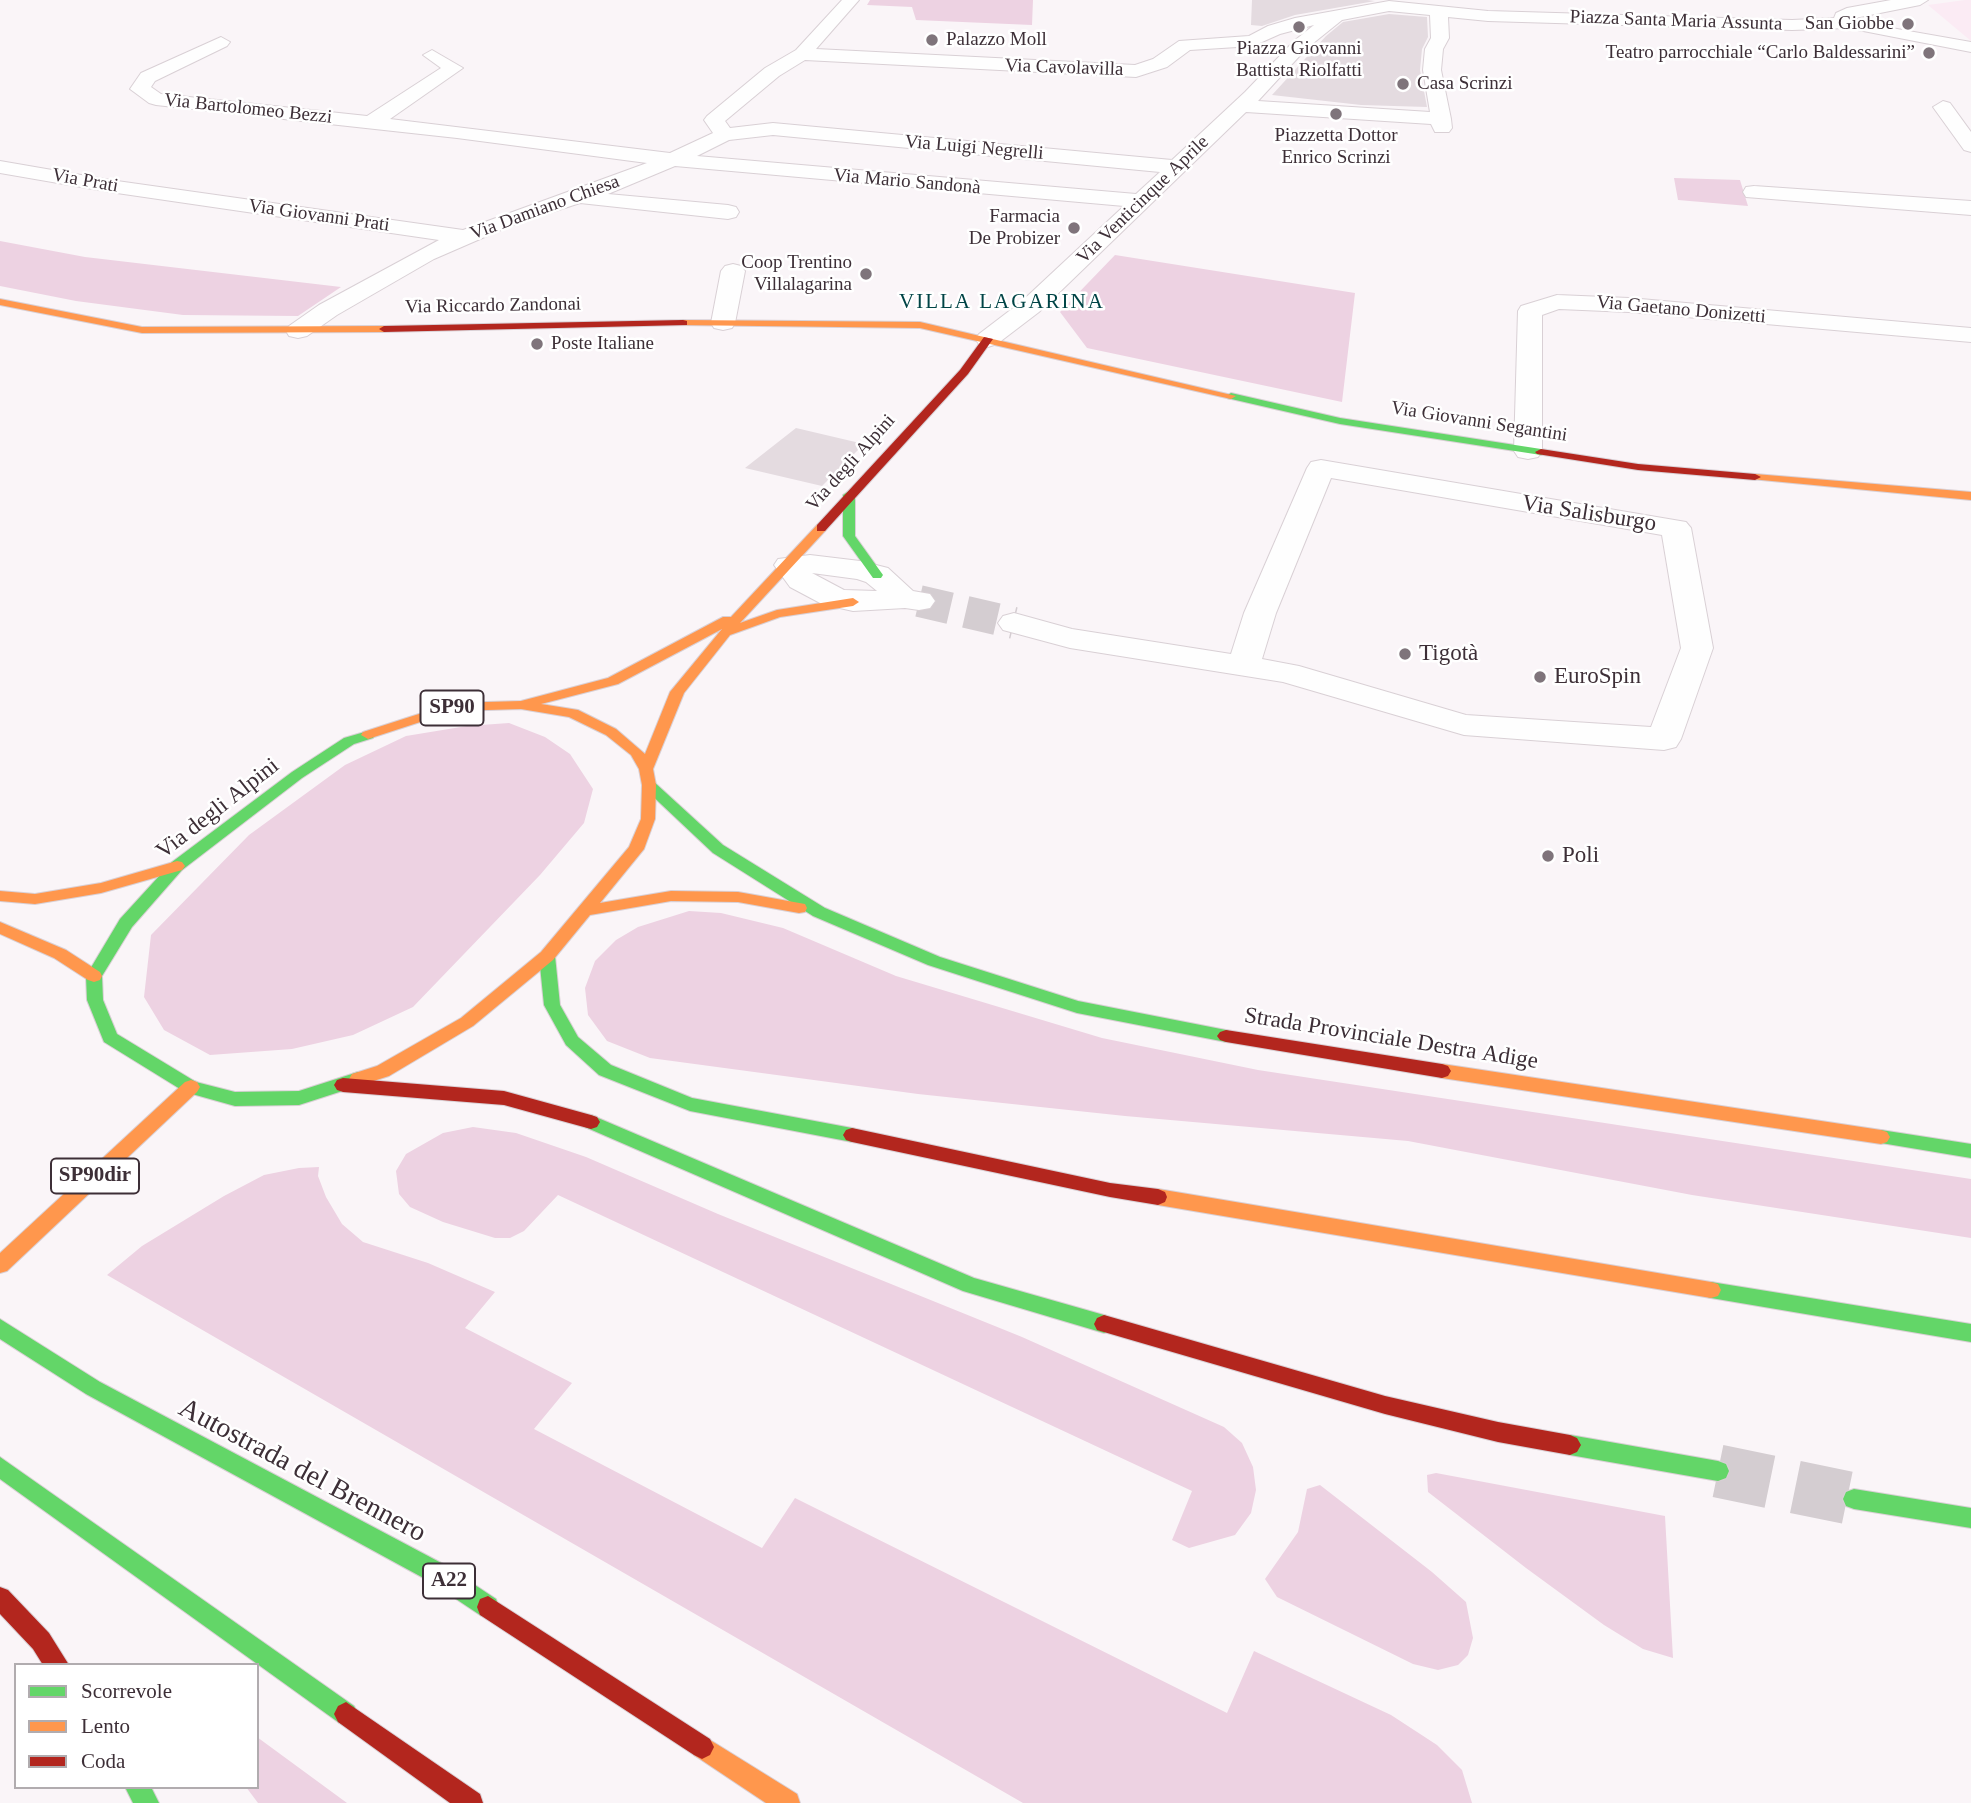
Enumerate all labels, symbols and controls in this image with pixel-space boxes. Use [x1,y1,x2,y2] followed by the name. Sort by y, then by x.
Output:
[1569,6,1783,36] street label: Piazza Santa Maria Assunta
[1805,13,1894,35] place label: San Giobbe
[1900,16,1916,32] marker: San Giobbe
[1291,19,1307,35] marker: Piazza Giovanni Battista Riolfatti
[946,29,1047,51] place label: Palazzo Moll
[924,32,940,48] marker: Palazzo Moll
[1236,38,1362,82] place label: Piazza Giovanni Battista Riolfatti
[1606,42,1915,64] place label: Teatro parrocchiale “Carlo Baldessarini”
[1921,45,1937,61] marker: Teatro parrocchiale “Carlo Baldessarini”
[1004,55,1124,81] street label: Via Cavolavilla
[1417,73,1513,95] place label: Casa Scrinzi
[1395,76,1411,92] marker: Casa Scrinzi
[163,89,333,129] street label: Via Bartolomeo Bezzi
[1328,106,1344,122] marker: Piazzetta Dottor Enrico Scrinzi
[1275,125,1397,169] place label: Piazzetta Dottor Enrico Scrinzi
[904,131,1044,165] street label: Via Luigi Negrelli
[1072,131,1214,269] street label: Via Venticinque Aprile
[50,164,120,198] street label: Via Prati
[832,164,982,200] street label: Via Mario Sandonà
[467,170,623,246] street label: Via Damiano Chiesa
[247,195,391,237] street label: Via Giovanni Prati
[969,206,1060,250] place label: Farmacia De Probizer
[1066,220,1082,236] marker: Farmacia De Probizer
[741,252,852,296] place label: Coop Trentino Villalagarina
[858,266,874,282] marker: Coop Trentino Villalagarina
[901,289,1103,315] district label: VILLA LAGARINA
[1595,291,1767,329] street label: Via Gaetano Donizetti
[405,293,581,319] street label: Via Riccardo Zandonai
[551,333,654,355] place label: Poste Italiane
[529,336,545,352] marker: Poste Italiane
[1389,397,1569,447] street label: Via Giovanni Segantini
[802,410,900,516] street label: Via degli Alpini
[1520,490,1658,538] street label: Via Salisburgo
[1419,640,1478,668] place label: Tigotà
[1397,646,1413,662] marker: Tigotà
[1554,663,1641,691] place label: EuroSpin
[1532,669,1548,685] marker: EuroSpin
[420,690,484,726] road number: SP90
[151,753,285,865] street label: Via degli Alpini
[1562,842,1599,870] place label: Poli
[1540,848,1556,864] marker: Poli
[1242,1002,1540,1076] street label: Strada Provinciale Destra Adige
[51,1158,139,1194] road number: SP90dir
[173,1392,431,1550] street label: Autostrada del Brennero
[423,1564,475,1598] road number: A22
[14,1663,259,1789] legend
[81,1679,172,1703] text: Scorrevole
[81,1714,130,1738] text: Lento
[81,1749,125,1773] text: Coda

